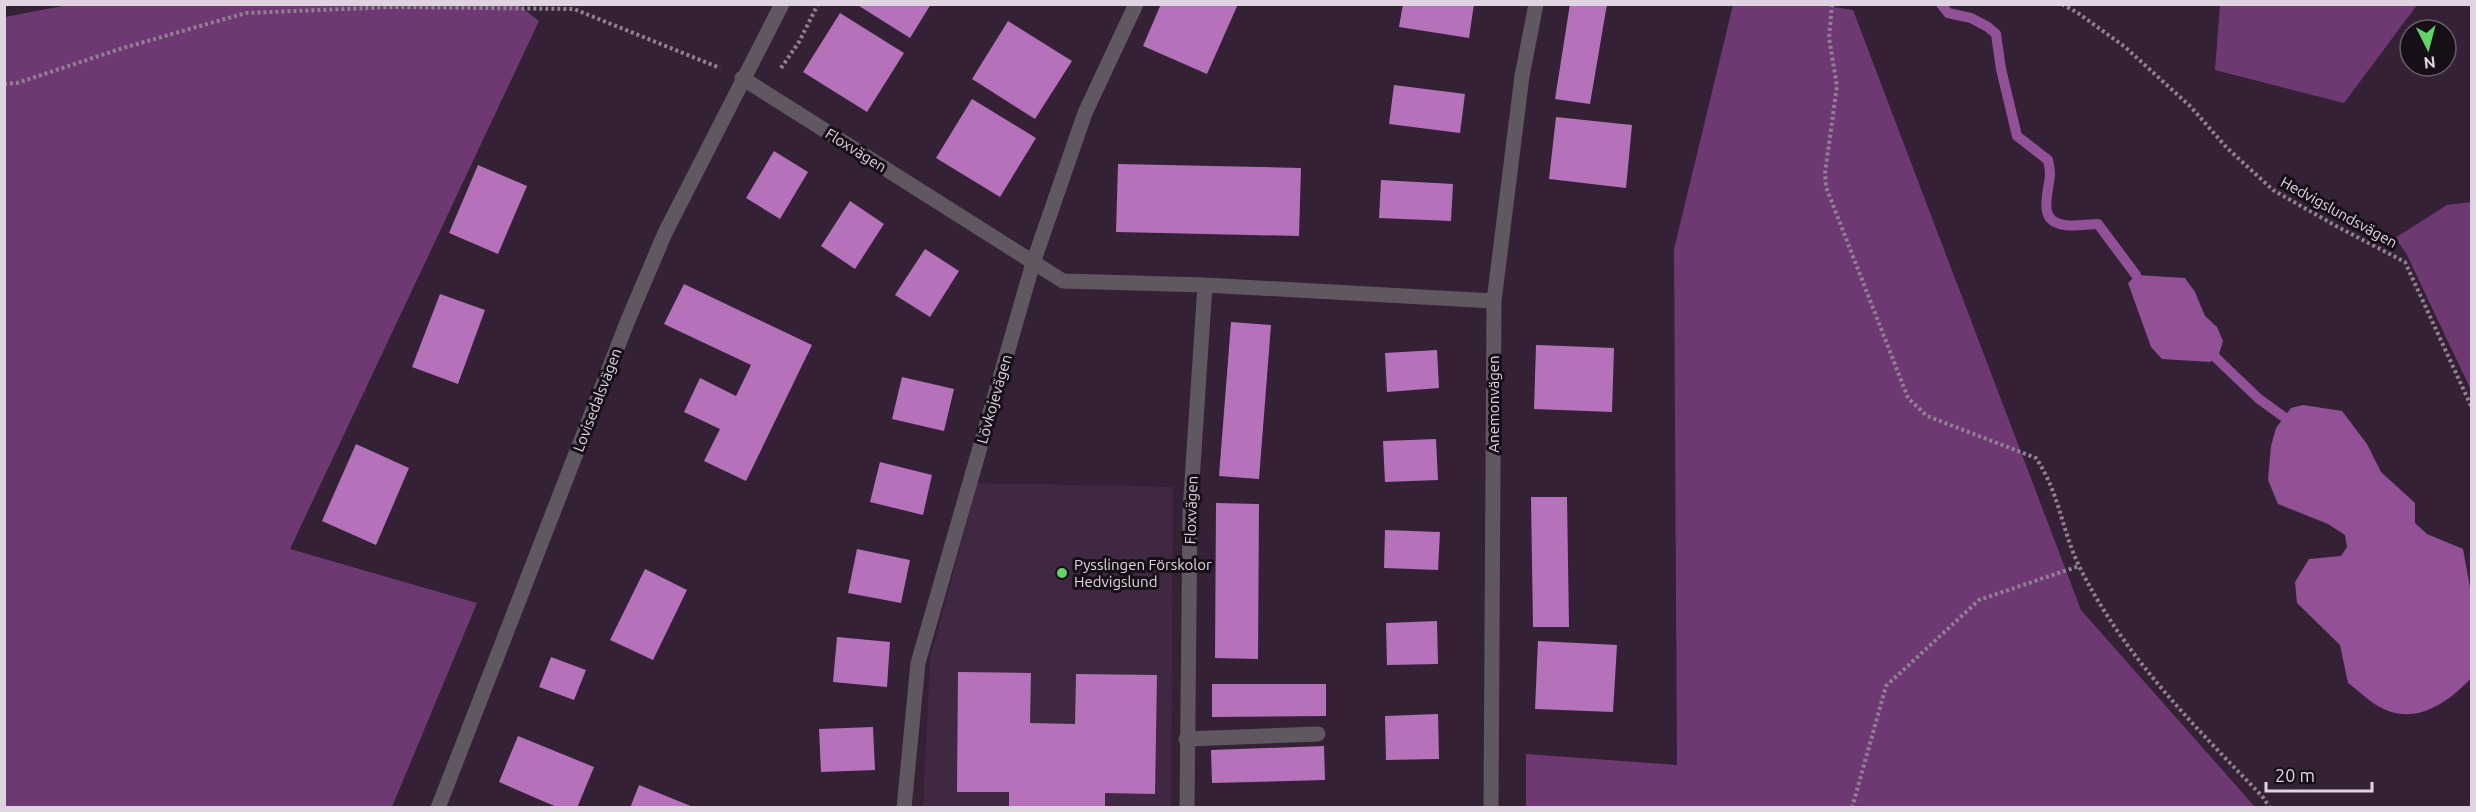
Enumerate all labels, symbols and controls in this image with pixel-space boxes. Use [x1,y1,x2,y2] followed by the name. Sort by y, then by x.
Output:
[2398,18,2458,78] north arrow
[2423,53,2436,72] text: N
[822,125,890,175] street label: Floxvägen
[2278,173,2400,251] street label: Hedvigslundsvägen
[569,346,625,454] street label: Lovisedalsvägen
[973,352,1015,446] street label: Lövkojevägen
[1485,355,1502,453] street label: Anemonvägen
[1181,475,1201,545] street label: Floxvägen
[1074,556,1212,590] place label: Pysslingen Förskolor Hedvigslund
[1055,566,1069,580] marker: Pysslingen Förskolor Hedvigslund
[2266,755,2372,793] scale bar
[2275,765,2315,785] text: 20 m

